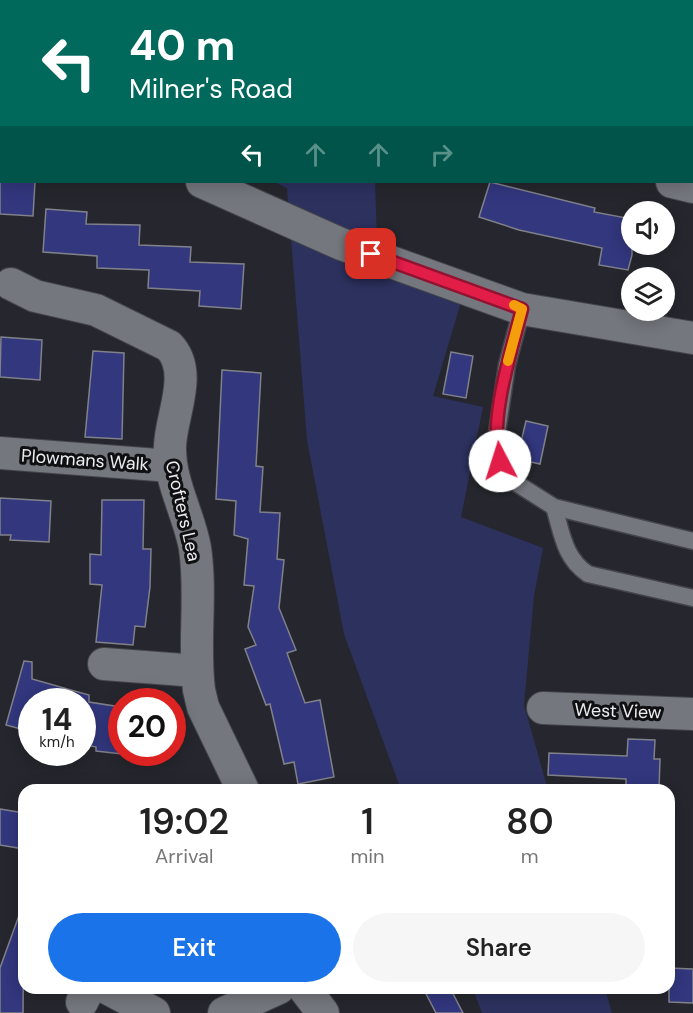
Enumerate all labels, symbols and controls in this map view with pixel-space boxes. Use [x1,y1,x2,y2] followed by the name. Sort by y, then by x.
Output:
[129,18,235,73] text: 40 m
[30,24,108,102] icon: left
[129,71,293,106] text: Milner's Road
[236,138,269,171] icon: left
[299,138,332,171] icon: ahead
[362,138,395,171] icon: ahead
[425,138,458,171] icon: right
[621,201,675,321] map controls
[621,201,675,255] button: sound
[345,228,396,279] pin
[354,237,387,270] icon: arrive
[621,267,675,321] button: layers
[468,429,532,493] position arrow
[20,444,150,476] street label: Plowmans Walk
[160,458,206,564] street label: Crofters Lea
[108,688,186,766] speed limit sign: 20
[574,697,662,725] street label: West View
[42,700,72,739] text: 14
[39,732,75,752] text: km/h
[139,798,229,845] text: 19:02
[361,798,374,845] text: 1
[506,798,554,845] text: 80
[155,843,213,869] text: Arrival
[350,843,385,869] text: min
[521,843,539,869] text: m
[48,913,341,982] button: Exit
[353,913,645,982] button: Share

